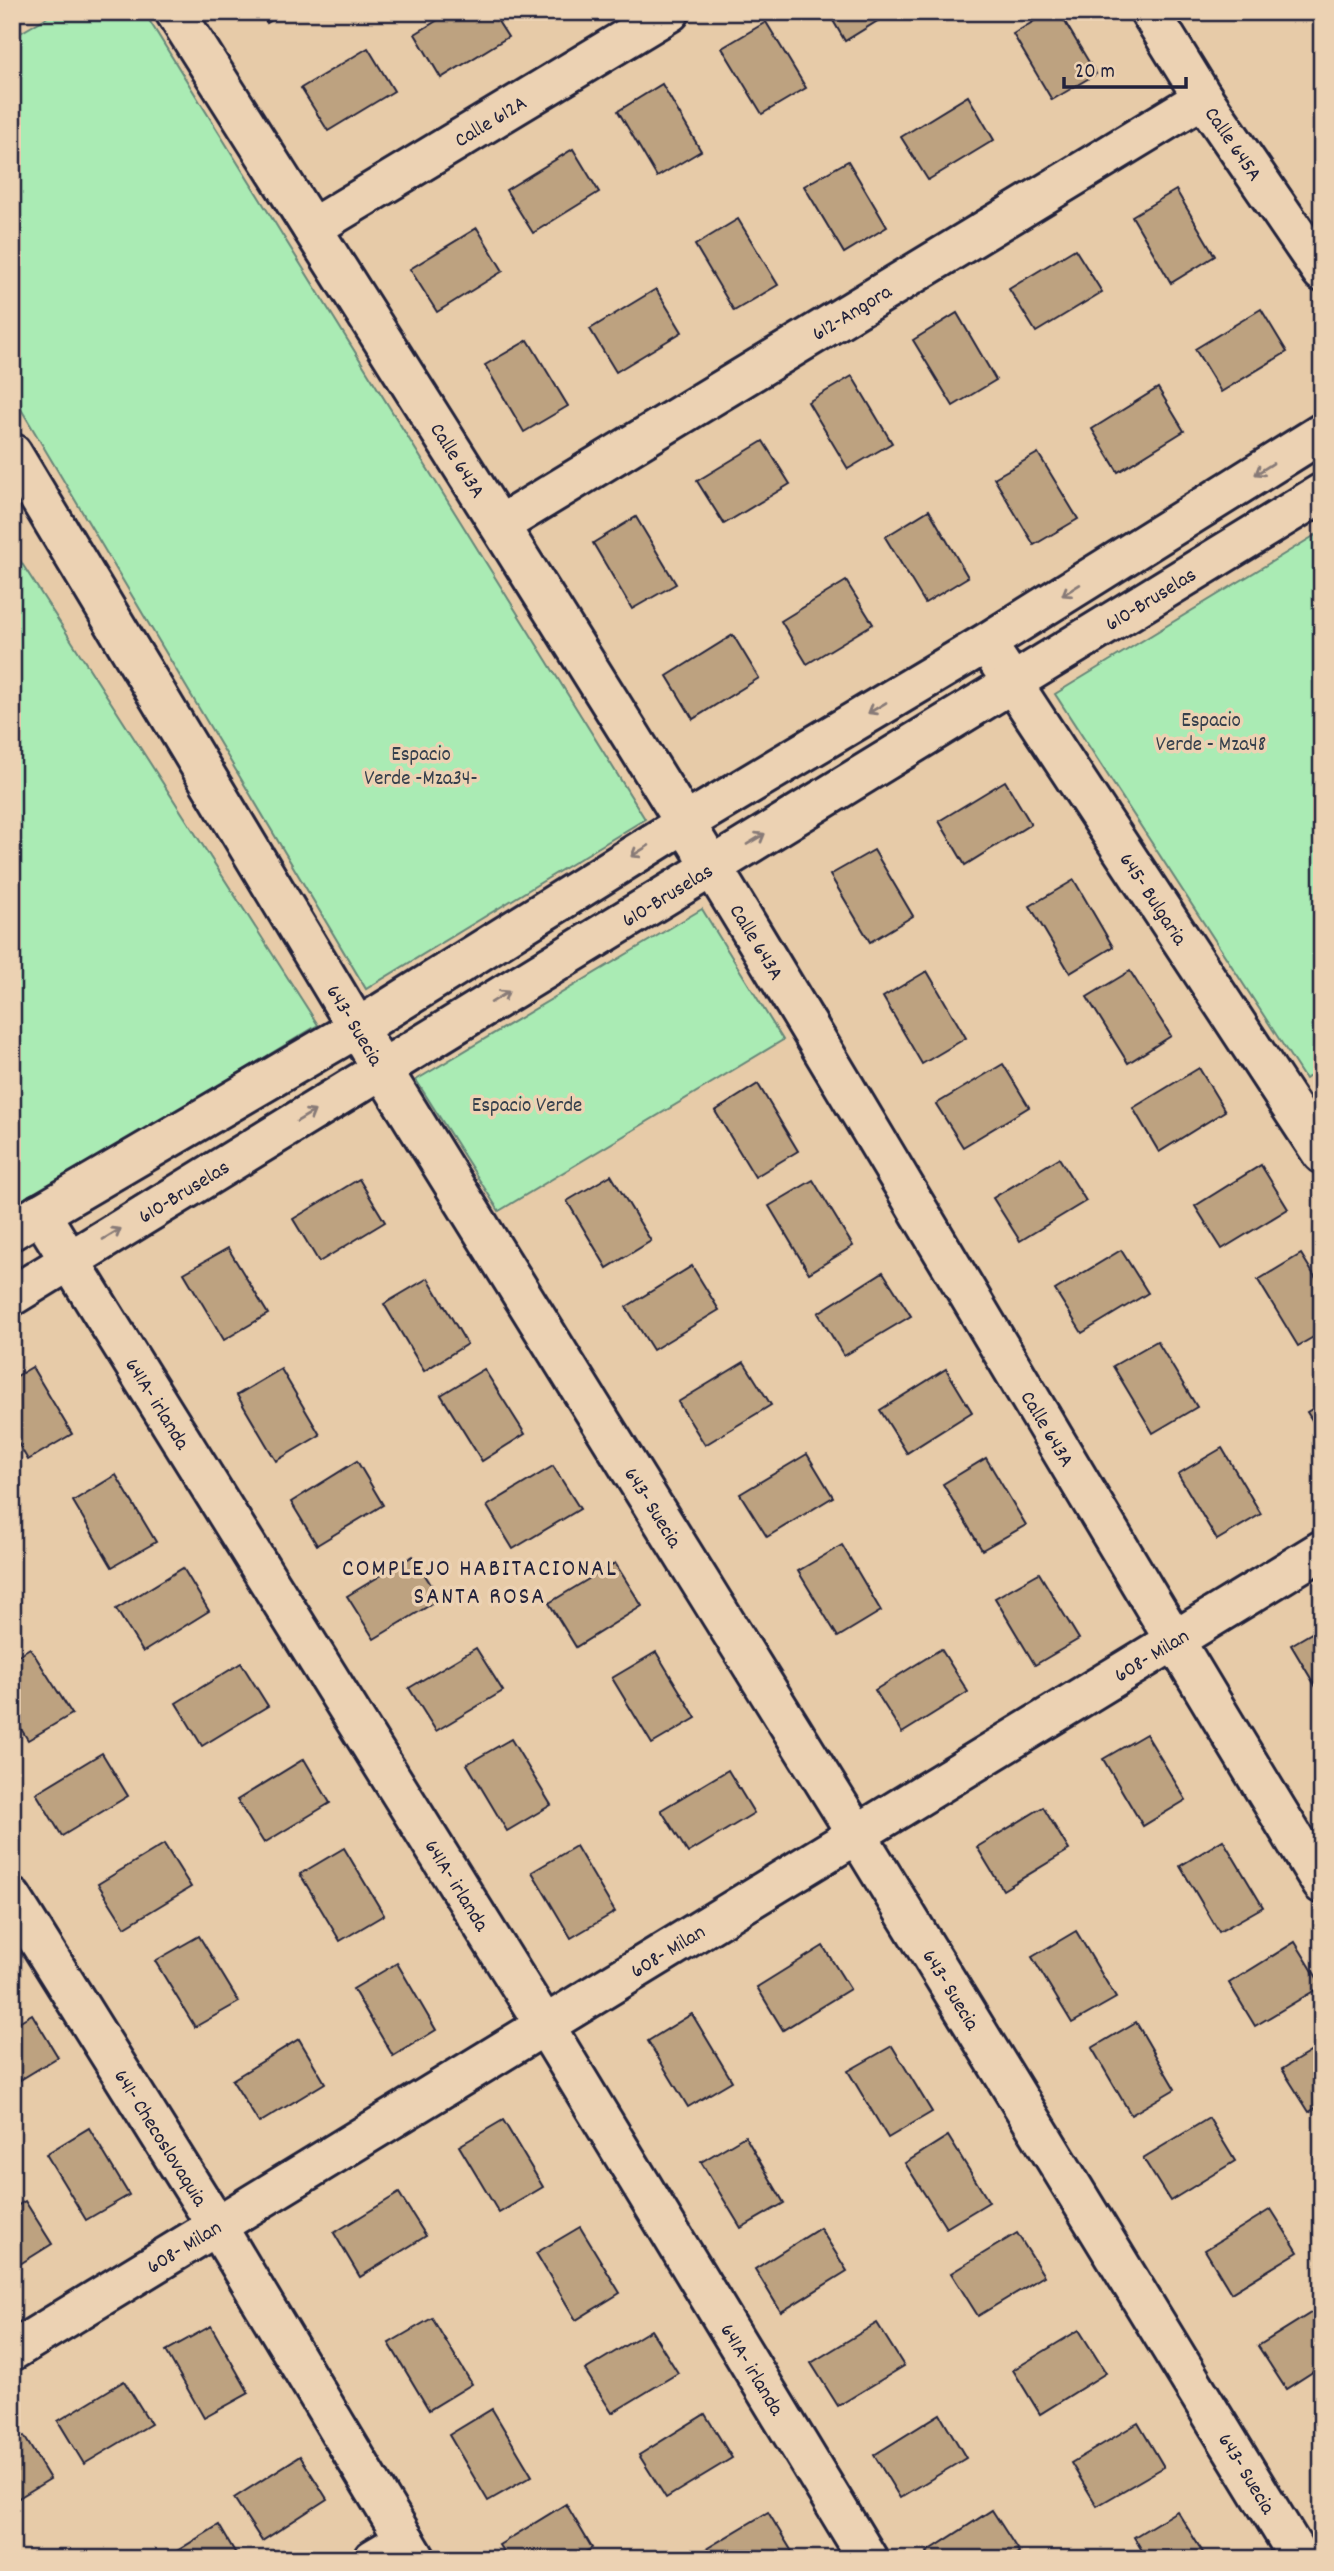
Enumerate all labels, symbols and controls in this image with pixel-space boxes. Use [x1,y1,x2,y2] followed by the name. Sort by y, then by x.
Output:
[1064,46,1187,90] scale bar
[1075,58,1115,88] text: 20 m
[450,90,534,157] street label: Calle 612A
[1195,102,1268,188] street label: Calle 645A
[807,278,899,350] street label: 612-Angora
[421,418,491,505] street label: Calle 643A
[1255,461,1274,476] one-way arrow
[1100,561,1203,640] street label: 610-Bruselas
[1062,582,1081,597] one-way arrow
[867,702,887,716] one-way arrow
[1156,707,1266,761] park label: Espacio Verde - Mza48
[364,741,478,795] park label: Espacio Verde -Mza34-
[746,832,766,846] one-way arrow
[631,845,651,859] one-way arrow
[1110,848,1194,953] street label: 645- Bulgaria
[617,858,720,937] street label: 610-Bruselas
[720,899,789,987] street label: Calle 643A
[317,980,390,1074] street label: 643- Suecia
[490,989,509,1004] one-way arrow
[472,1092,582,1122] park label: Espacio Verde
[296,1108,316,1122] one-way arrow
[134,1154,236,1233] street label: 610-Bruselas
[102,1227,122,1241] one-way arrow
[116,1353,196,1457] street label: 641A- irlanda
[1011,1386,1080,1474] street label: Calle 643A
[615,1462,688,1556] street label: 643- Suecia
[342,1553,618,1615] district label: COMPLEJO HABITACIONAL SANTA ROSA
[1109,1623,1196,1692] street label: 608- Milan
[415,1835,495,1939] street label: 641A- irlanda
[626,1919,712,1987] street label: 608- Milan
[913,1945,986,2038] street label: 643- Suecia
[105,2064,214,2214] street label: 641- Checoslovaquia
[142,2214,228,2283] street label: 608- Milan
[711,2319,790,2423] street label: 641A- irlanda
[1209,2428,1282,2522] street label: 643- Suecia

